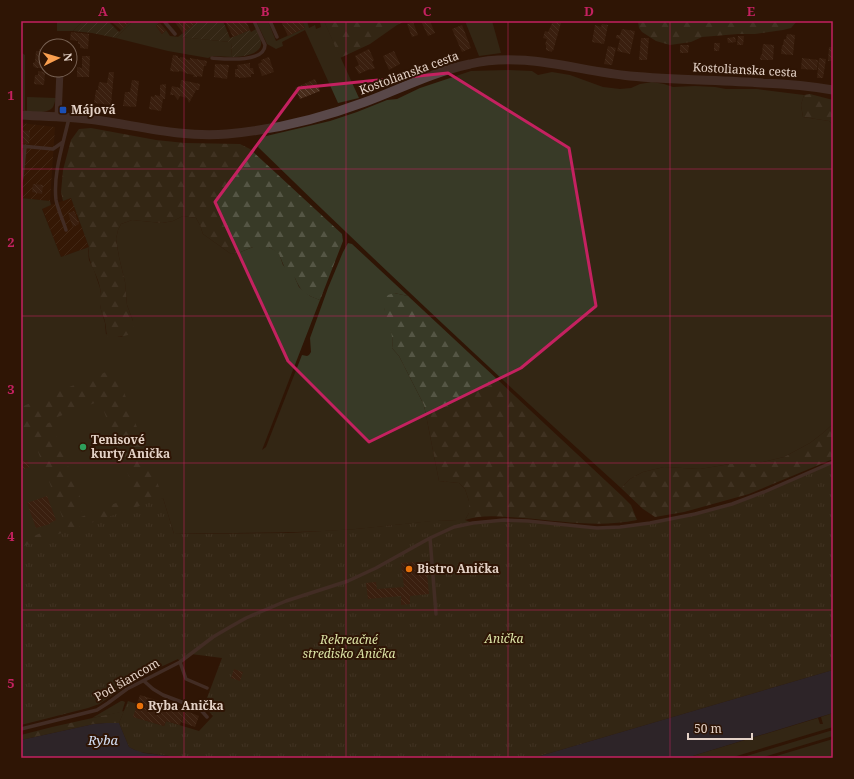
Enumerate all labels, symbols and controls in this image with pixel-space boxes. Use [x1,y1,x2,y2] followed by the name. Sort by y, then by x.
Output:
[98,2,108,20] text: A
[261,2,270,20] text: B
[423,2,432,20] text: C
[584,2,594,20] text: D
[747,2,756,20] text: E
[38,38,78,78] north arrow
[357,47,461,98] street label: Kostolianska cesta
[61,52,76,62] text: N
[692,58,798,81] street label: Kostolianska cesta
[7,86,15,104] text: 1
[71,101,116,118] place label: Májová
[58,105,68,115] marker: Májová
[7,233,15,251] text: 2
[7,380,15,398] text: 3
[91,431,170,462] place label: Tenisové kurty Anička
[78,442,88,452] marker: Tenisové kurty Anička
[7,527,15,545] text: 4
[417,560,499,577] place label: Bistro Anička
[404,564,414,574] marker: Bistro Anička
[484,630,524,647] park label: Anička
[303,631,396,662] park label: Rekreačné stredisko Anička
[91,654,162,705] street label: Pod šiancom
[7,674,15,692] text: 5
[148,697,224,714] place label: Ryba Anička
[135,701,145,711] marker: Ryba Anička
[688,715,752,741] scale bar
[694,720,722,737] text: 50 m
[87,731,119,749] water label: Ryba

